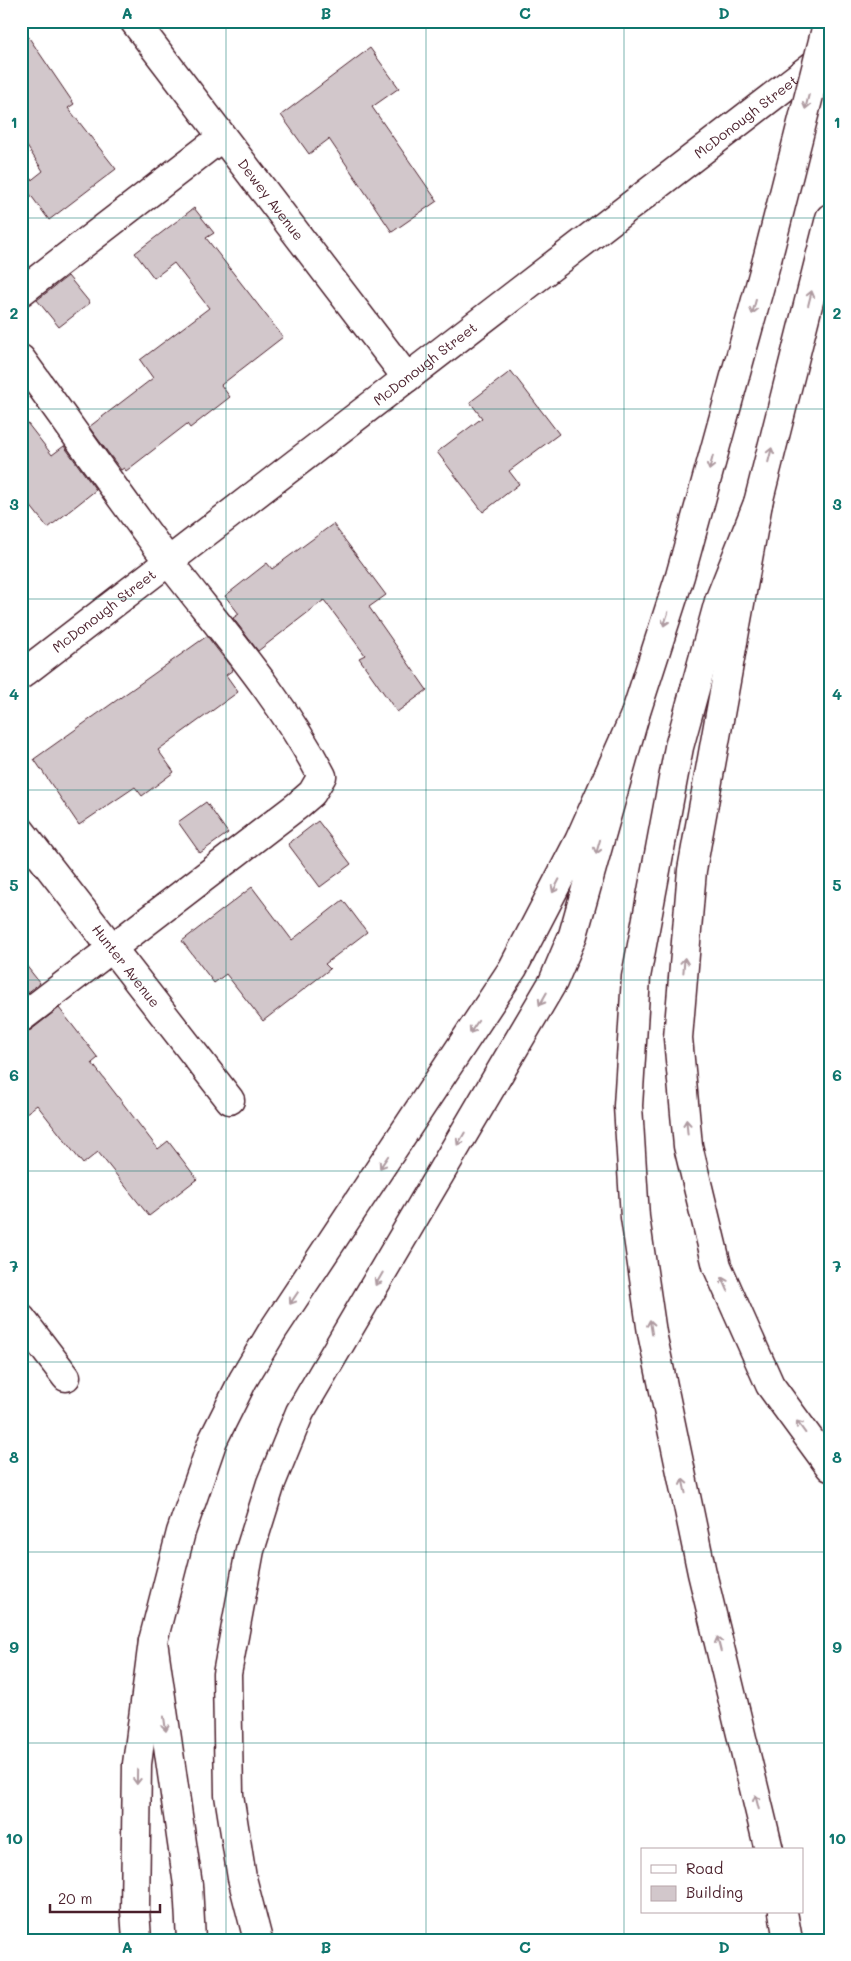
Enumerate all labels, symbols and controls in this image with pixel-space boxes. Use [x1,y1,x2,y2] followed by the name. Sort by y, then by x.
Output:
[121,2,133,23] text: A
[321,2,331,23] text: B
[519,2,531,23] text: C
[718,2,730,23] text: D
[690,70,802,162] street label: McDonough Street
[802,94,811,110] one-way arrow
[10,111,18,132] text: 1
[833,111,841,132] text: 1
[234,155,308,244] street label: Dewey Avenue
[805,290,815,306] one-way arrow
[749,298,759,314] one-way arrow
[10,302,19,323] text: 2
[833,302,842,323] text: 2
[369,317,481,410] street label: McDonough Street
[765,448,775,464] one-way arrow
[706,455,716,471] one-way arrow
[9,493,19,514] text: 3
[832,493,842,514] text: 3
[48,565,160,657] street label: McDonough Street
[661,611,671,627] one-way arrow
[9,683,19,704] text: 4
[832,683,842,704] text: 4
[593,838,603,854] one-way arrow
[9,874,19,895] text: 5
[832,874,842,895] text: 5
[551,879,561,894] one-way arrow
[88,920,165,1011] street label: Hunter Avenue
[680,957,689,973] one-way arrow
[538,991,548,1005] one-way arrow
[469,1020,479,1034] one-way arrow
[9,1064,19,1085] text: 6
[832,1064,842,1085] text: 6
[682,1119,691,1135] one-way arrow
[456,1131,466,1146] one-way arrow
[379,1155,389,1169] one-way arrow
[10,1255,19,1276] text: 7
[833,1255,842,1276] text: 7
[373,1271,383,1286] one-way arrow
[720,1277,730,1292] one-way arrow
[289,1290,299,1304] one-way arrow
[646,1319,656,1335] one-way arrow
[796,1420,806,1434] one-way arrow
[9,1446,19,1467] text: 8
[832,1446,842,1467] text: 8
[679,1478,688,1494] one-way arrow
[9,1636,19,1657] text: 9
[832,1636,842,1657] text: 9
[714,1637,723,1653] one-way arrow
[161,1716,171,1732] one-way arrow
[132,1768,142,1784] one-way arrow
[752,1795,761,1811] one-way arrow
[5,1827,23,1848] text: 10
[828,1827,846,1848] text: 10
[641,1848,804,1914] legend
[686,1858,723,1878] text: Road
[50,1881,160,1913] scale bar
[686,1882,743,1902] text: Building
[58,1888,92,1908] text: 20 m
[121,1936,133,1957] text: A
[321,1936,331,1957] text: B
[519,1936,531,1957] text: C
[718,1936,730,1957] text: D

